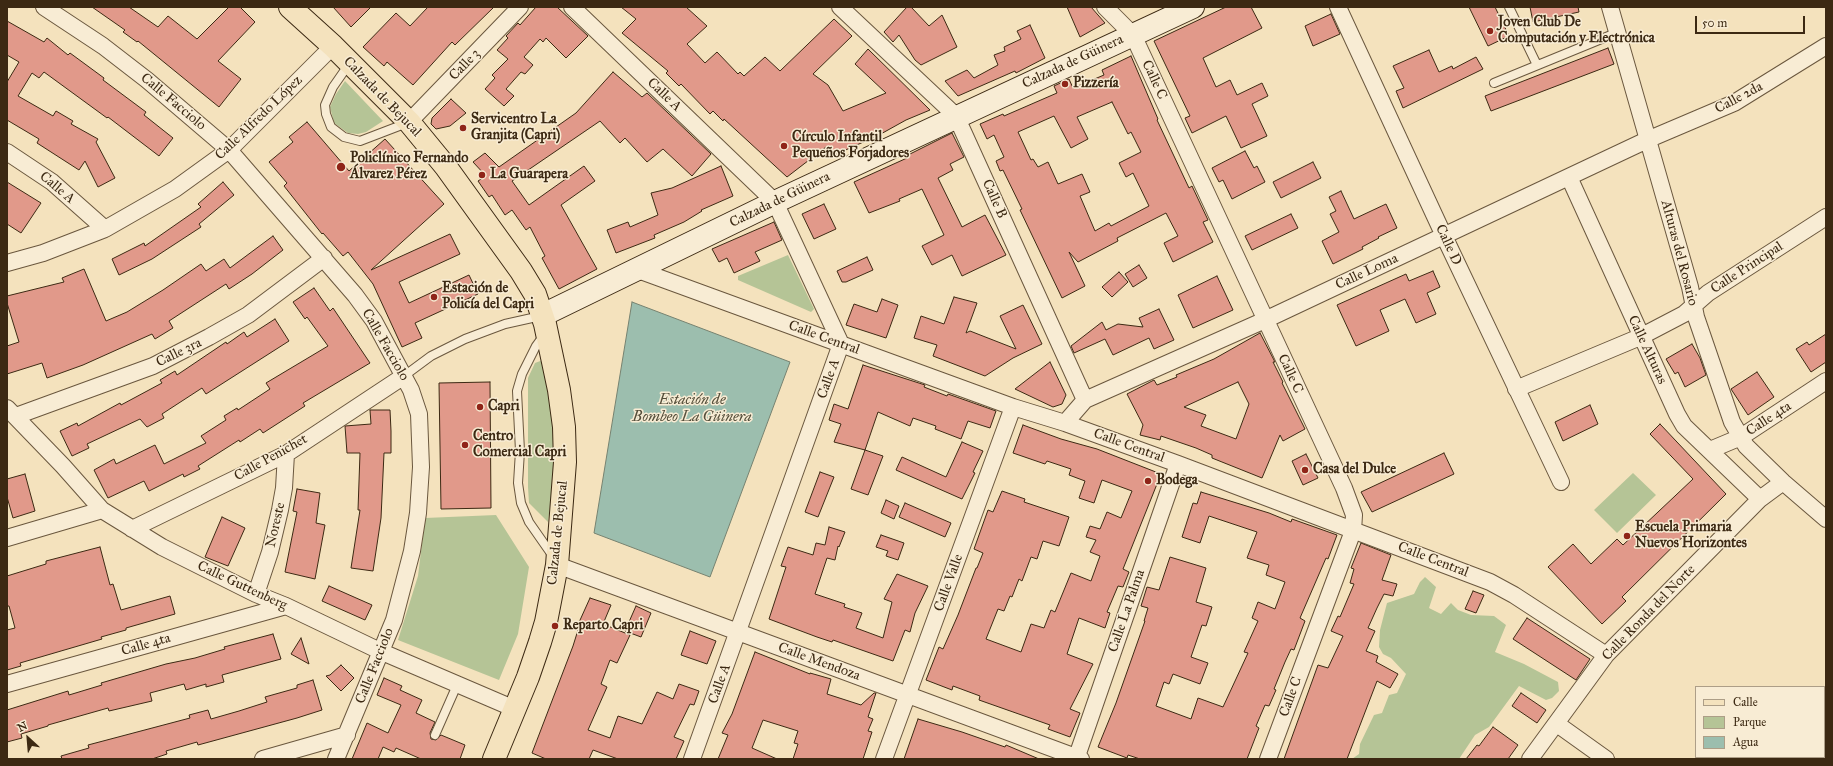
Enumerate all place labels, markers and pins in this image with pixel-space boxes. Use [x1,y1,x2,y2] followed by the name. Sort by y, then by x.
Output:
[1498,15,1655,48] place label: Joven Club De Computación y Electrónica
[1485,26,1495,36] marker: Joven Club De Computación y Electrónica
[1073,76,1119,92] place label: Pizzería
[1060,79,1070,89] marker: Pizzería
[471,112,560,144] place label: Servicentro La Granjita (Capri)
[458,123,468,133] marker: Servicentro La Granjita (Capri)
[792,130,909,162] place label: Círculo Infantil Pequeños Forjadores
[779,141,789,151] marker: Círculo Infantil Pequeños Forjadores
[350,151,469,184] place label: Policlínico Fernando Álvarez Pérez
[335,161,347,173] marker: Policlínico Fernando Álvarez Pérez
[490,167,568,183] place label: La Guarapera
[477,170,487,180] marker: La Guarapera
[442,281,534,314] place label: Estación de Policía del Capri
[429,292,439,302] marker: Estación de Policía del Capri
[488,399,520,415] place label: Capri
[475,402,485,412] marker: Capri
[473,429,566,462] place label: Centro Comercial Capri
[460,440,470,450] marker: Centro Comercial Capri
[1313,462,1396,478] place label: Casa del Dulce
[1300,465,1310,475] marker: Casa del Dulce
[1156,473,1198,489] place label: Bodega
[1143,476,1153,486] marker: Bodega
[1635,520,1747,552] place label: Escuela Primaria Nuevos Horizontes
[1622,531,1632,541] marker: Escuela Primaria Nuevos Horizontes
[563,618,643,634] place label: Reparto Capri
[550,621,560,631] marker: Reparto Capri

